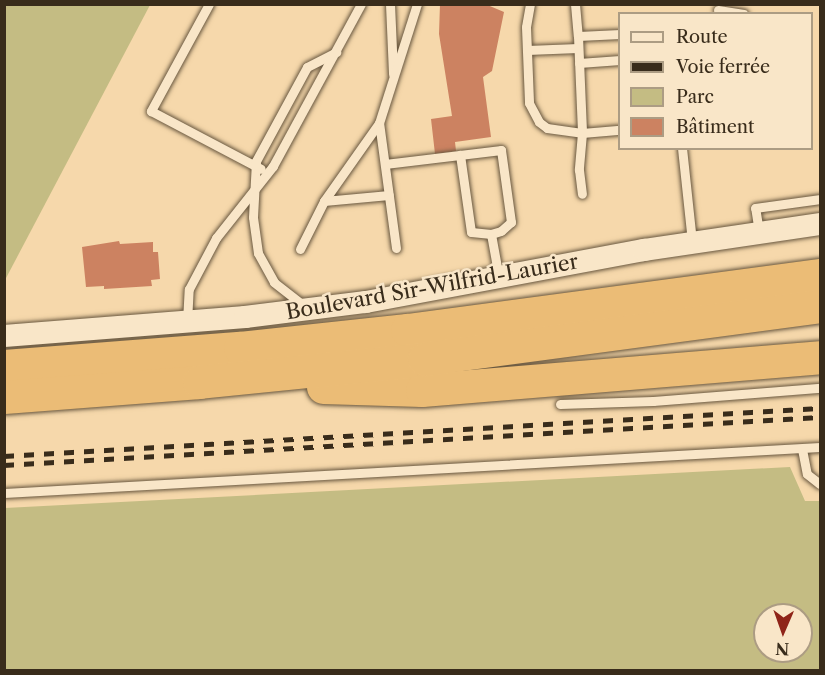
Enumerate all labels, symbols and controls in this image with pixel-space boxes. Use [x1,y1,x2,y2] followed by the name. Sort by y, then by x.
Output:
[618,12,813,150] legend
[676,26,728,48] text: Route
[676,56,770,78] text: Voie ferrée
[676,86,714,108] text: Parc
[676,116,754,138] text: Bâtiment
[284,249,580,325] street label: Boulevard Sir-Wilfrid-Laurier
[753,603,813,663] north arrow
[775,639,790,659] text: N

